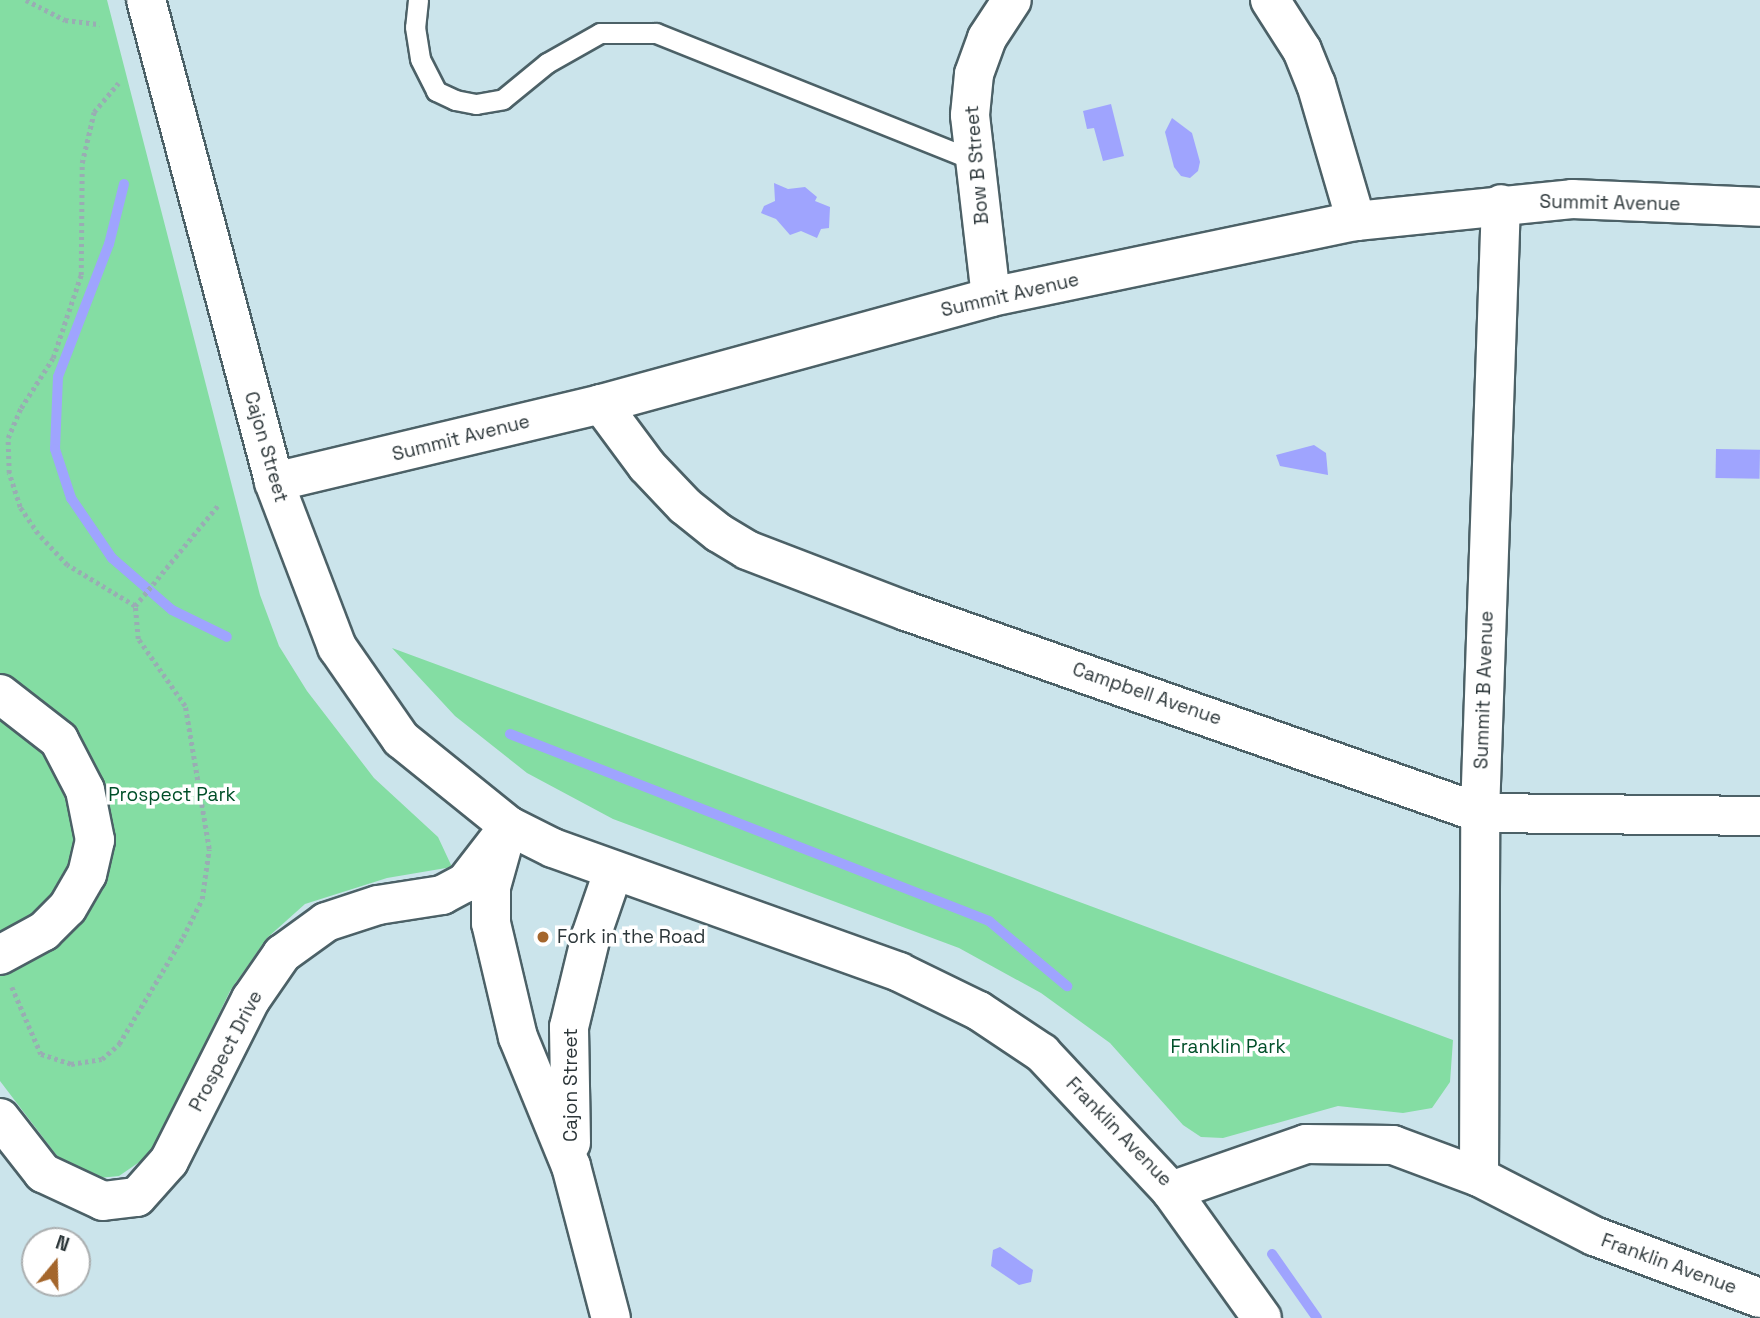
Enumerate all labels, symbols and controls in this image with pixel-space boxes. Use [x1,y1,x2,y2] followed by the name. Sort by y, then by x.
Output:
[960,104,994,226] street label: Bow B Street
[1539,190,1681,216] street label: Summit Avenue
[939,268,1081,322] street label: Summit Avenue
[239,389,293,505] street label: Cajon Street
[390,410,532,466] street label: Summit Avenue
[1470,610,1498,770] street label: Summit B Avenue
[1069,658,1225,730] street label: Campbell Avenue
[108,784,236,806] park label: Prospect Park
[557,926,705,948] place label: Fork in the Road
[535,929,551,945] marker: Fork in the Road
[185,987,267,1115] street label: Prospect Drive
[560,1028,582,1142] street label: Cajon Street
[1170,1036,1286,1058] park label: Franklin Park
[1061,1073,1177,1191] street label: Franklin Avenue
[21,1227,91,1297] north arrow
[1598,1229,1740,1299] street label: Franklin Avenue
[52,1230,72,1257] text: N

